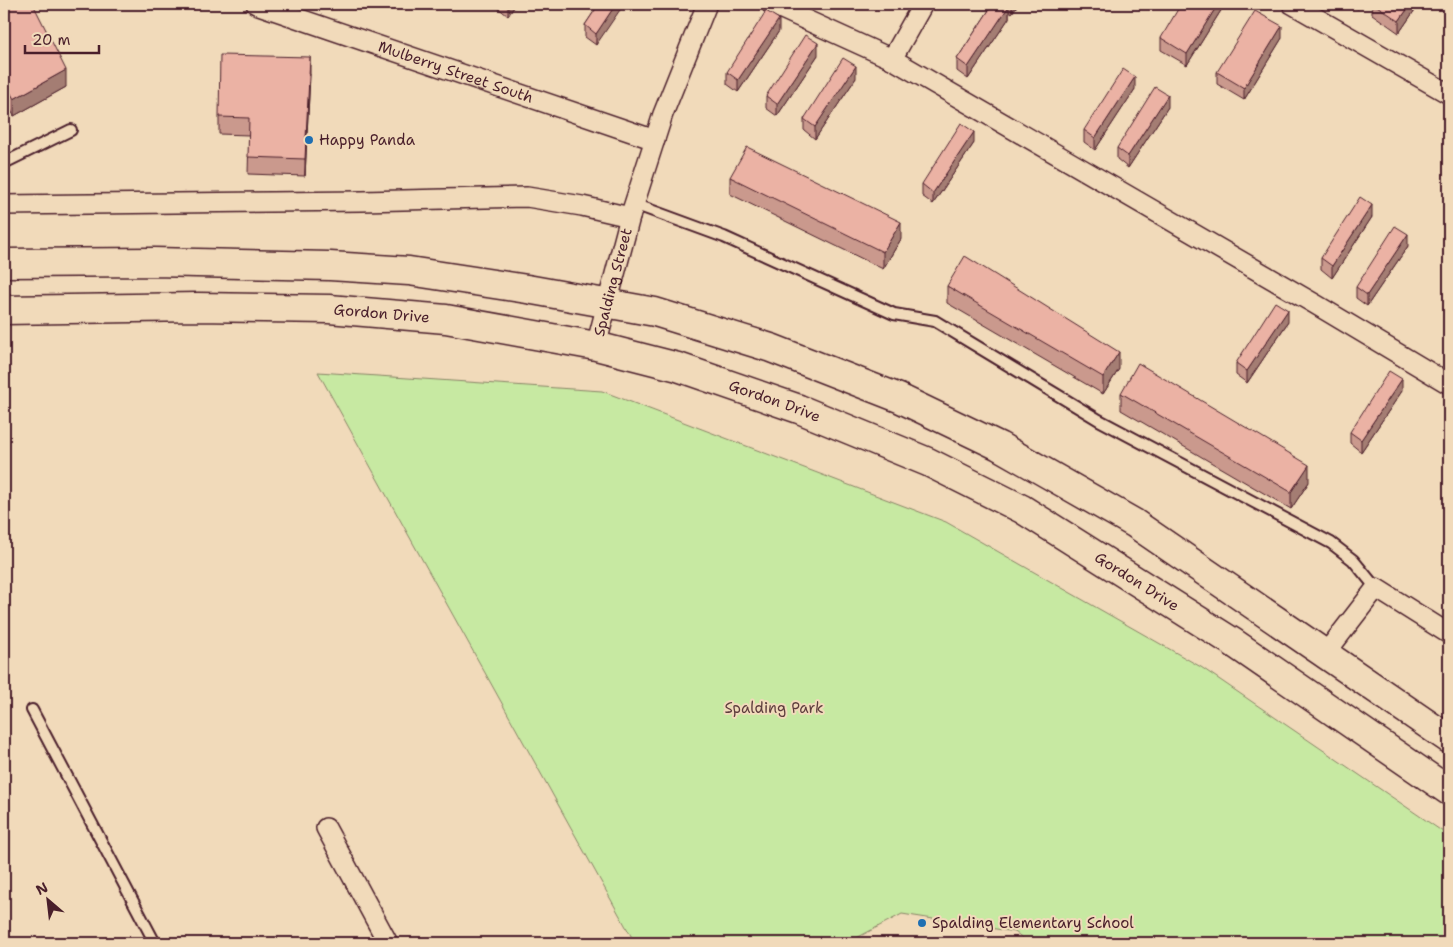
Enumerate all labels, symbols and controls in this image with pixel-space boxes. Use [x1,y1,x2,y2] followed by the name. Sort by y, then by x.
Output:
[25,22,99,54] scale bar
[32,30,71,50] text: 20 m
[376,36,536,108] street label: Mulberry Street South
[319,130,416,150] place label: Happy Panda
[303,134,315,146] marker: Happy Panda
[589,226,637,338] street label: Spalding Street
[333,299,431,328] street label: Gordon Drive
[726,375,824,427] street label: Gordon Drive
[1091,547,1183,616] street label: Gordon Drive
[724,698,824,718] park label: Spalding Park
[22,874,72,924] north arrow
[33,878,51,899] text: N
[932,913,1134,933] place label: Spalding Elementary School
[916,917,928,929] marker: Spalding Elementary School

